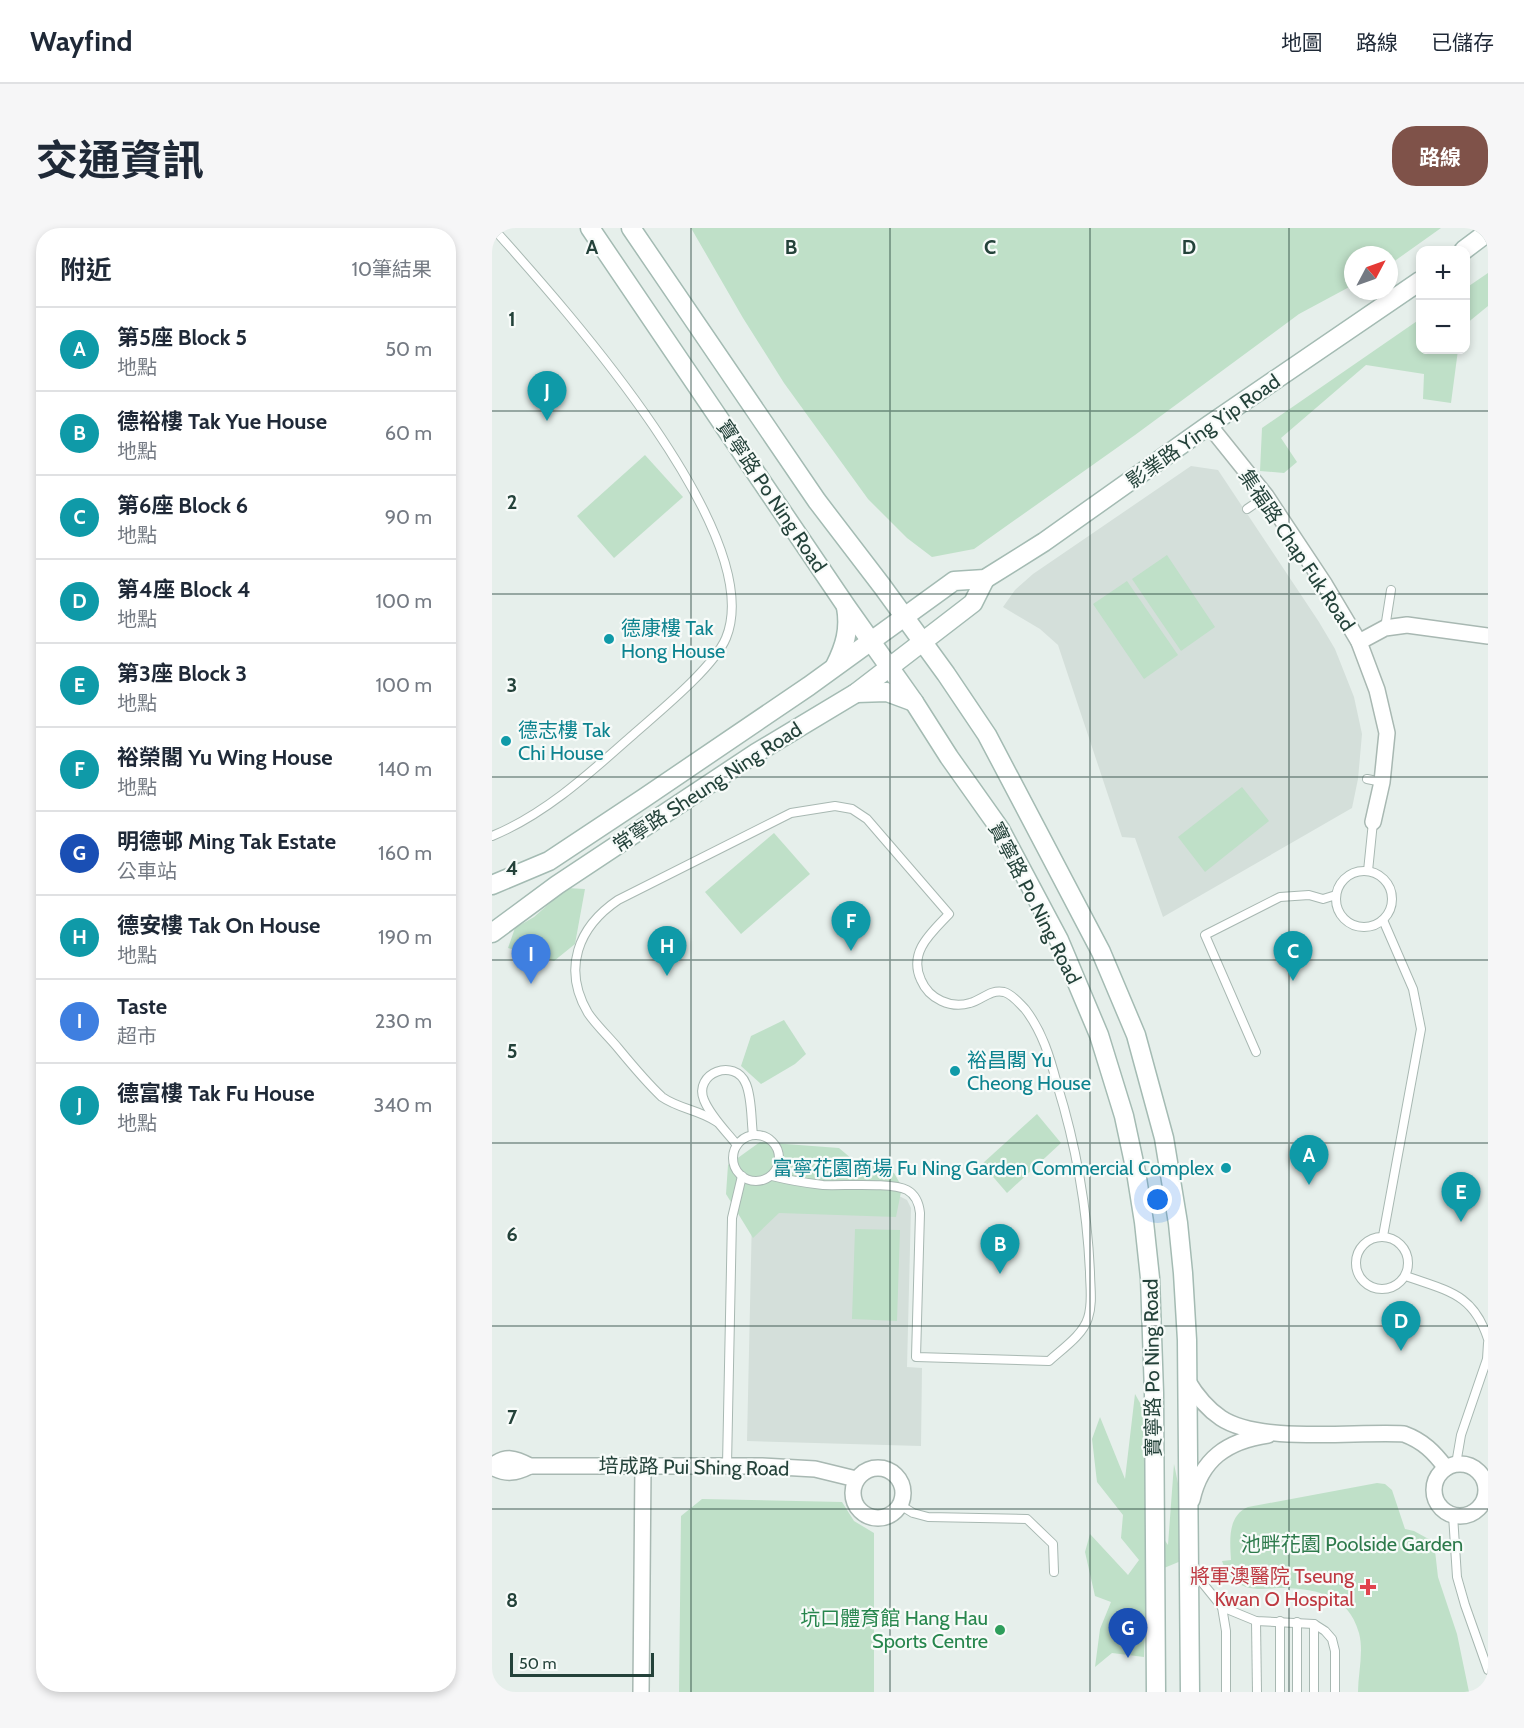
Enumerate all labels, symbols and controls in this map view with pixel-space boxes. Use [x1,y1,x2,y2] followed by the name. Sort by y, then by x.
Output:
[30,24,132,58] text: Wayfind
[1281,30,1323,55] text: 地圖
[1356,30,1398,55] text: 路線
[1431,30,1494,55] text: 已儲存
[1392,126,1488,186] button: 路線
[36,134,204,186] text: 交通資訊
[586,235,599,259] text: A
[785,235,797,259] text: B
[984,235,996,259] text: C
[1182,235,1196,259] text: D
[1344,246,1398,300] north arrow
[1416,246,1470,354] map controls
[1416,246,1470,300] button: +
[60,254,112,286] text: 附近
[352,257,432,281] text: 10筆結果
[1416,300,1470,354] button: −
[508,307,516,331] text: 1
[117,324,247,351] text: 第5座 Block 5
[73,337,86,361] text: A
[385,337,432,361] text: 50 m
[117,355,157,379] text: 地點
[1122,369,1284,493] street label: 影業路 Ying Yip Road
[528,372,566,421] pin: J
[117,408,327,435] text: 德裕樓 Tak Yue House
[712,415,832,577] street label: 寶寧路 Po Ning Road
[73,421,86,445] text: B
[385,421,432,445] text: 60 m
[117,439,157,463] text: 地點
[1234,465,1360,635] street label: 集福路 Chap Fuk Road
[507,490,517,514] text: 2
[117,492,248,519] text: 第6座 Block 6
[73,505,86,529] text: C
[385,505,432,529] text: 90 m
[117,523,157,547] text: 地點
[117,576,251,603] text: 第4座 Block 4
[72,589,87,613] text: D
[376,589,432,613] text: 100 m
[117,607,157,631] text: 地點
[621,616,725,663] place label: 德康樓 Tak Hong House
[602,632,616,646] marker: 德康樓 Tak Hong House
[117,660,247,687] text: 第3座 Block 3
[74,673,85,697] text: E
[376,673,432,697] text: 100 m
[507,673,517,697] text: 3
[117,691,157,715] text: 地點
[608,717,806,857] street label: 常寧路 Sheung Ning Road
[518,718,611,765] place label: 德志樓 Tak Chi House
[499,734,513,748] marker: 德志樓 Tak Chi House
[117,744,333,771] text: 裕榮閣 Yu Wing House
[74,757,85,781] text: F
[378,757,432,781] text: 140 m
[117,775,157,799] text: 地點
[984,818,1086,988] street label: 寶寧路 Po Ning Road
[117,828,336,855] text: 明德邨 Ming Tak Estate
[73,841,86,865] text: G
[378,841,432,865] text: 160 m
[506,856,518,880] text: 4
[117,859,177,883] text: 公車站
[832,902,870,951] pin: F
[117,912,320,939] text: 德安樓 Tak On House
[72,925,87,949] text: H
[378,925,432,949] text: 190 m
[648,926,687,976] pin: H
[1274,932,1312,981] pin: C
[512,934,550,984] pin: I
[117,943,157,967] text: 地點
[117,993,167,1020] text: Taste
[77,1009,82,1033] text: I
[375,1009,432,1033] text: 230 m
[117,1024,157,1048] text: 超市
[507,1039,517,1063] text: 5
[967,1048,1091,1095] place label: 裕昌閣 Yu Cheong House
[948,1064,962,1078] marker: 裕昌閣 Yu Cheong House
[117,1080,315,1107] text: 德富樓 Tak Fu House
[77,1093,82,1117] text: J
[374,1093,432,1117] text: 340 m
[117,1111,157,1135] text: 地點
[1290,1136,1328,1185] pin: A
[772,1156,1215,1180] place label: 富寧花園商場 Fu Ning Garden Commercial Complex
[1219,1161,1233,1175] marker: 富寧花園商場 Fu Ning Garden Commercial Complex
[1442,1172,1480,1222] pin: E
[1143,1185,1172,1214] your location
[506,1222,518,1246] text: 6
[980,1224,1020,1274] pin: B
[1138,1279,1166,1457] street label: 寶寧路 Po Ning Road
[1382,1302,1420,1351] pin: D
[507,1405,518,1429] text: 7
[598,1453,790,1481] street label: 培成路 Pui Shing Road
[1241,1532,1463,1556] park label: 池畔花園 Poolside Garden
[1190,1564,1355,1611] place label: 將軍澳醫院 Tseung Kwan O Hospital
[1359,1578,1377,1596] marker: 將軍澳醫院 Tseung Kwan O Hospital
[506,1588,518,1612] text: 8
[800,1606,988,1653] place label: 坑口體育館 Hang Hau Sports Centre
[1108,1608,1148,1658] pin: G
[993,1623,1007,1637] marker: 坑口體育館 Hang Hau Sports Centre
[510,1650,654,1678] scale bar
[519,1654,556,1673] text: 50 m

